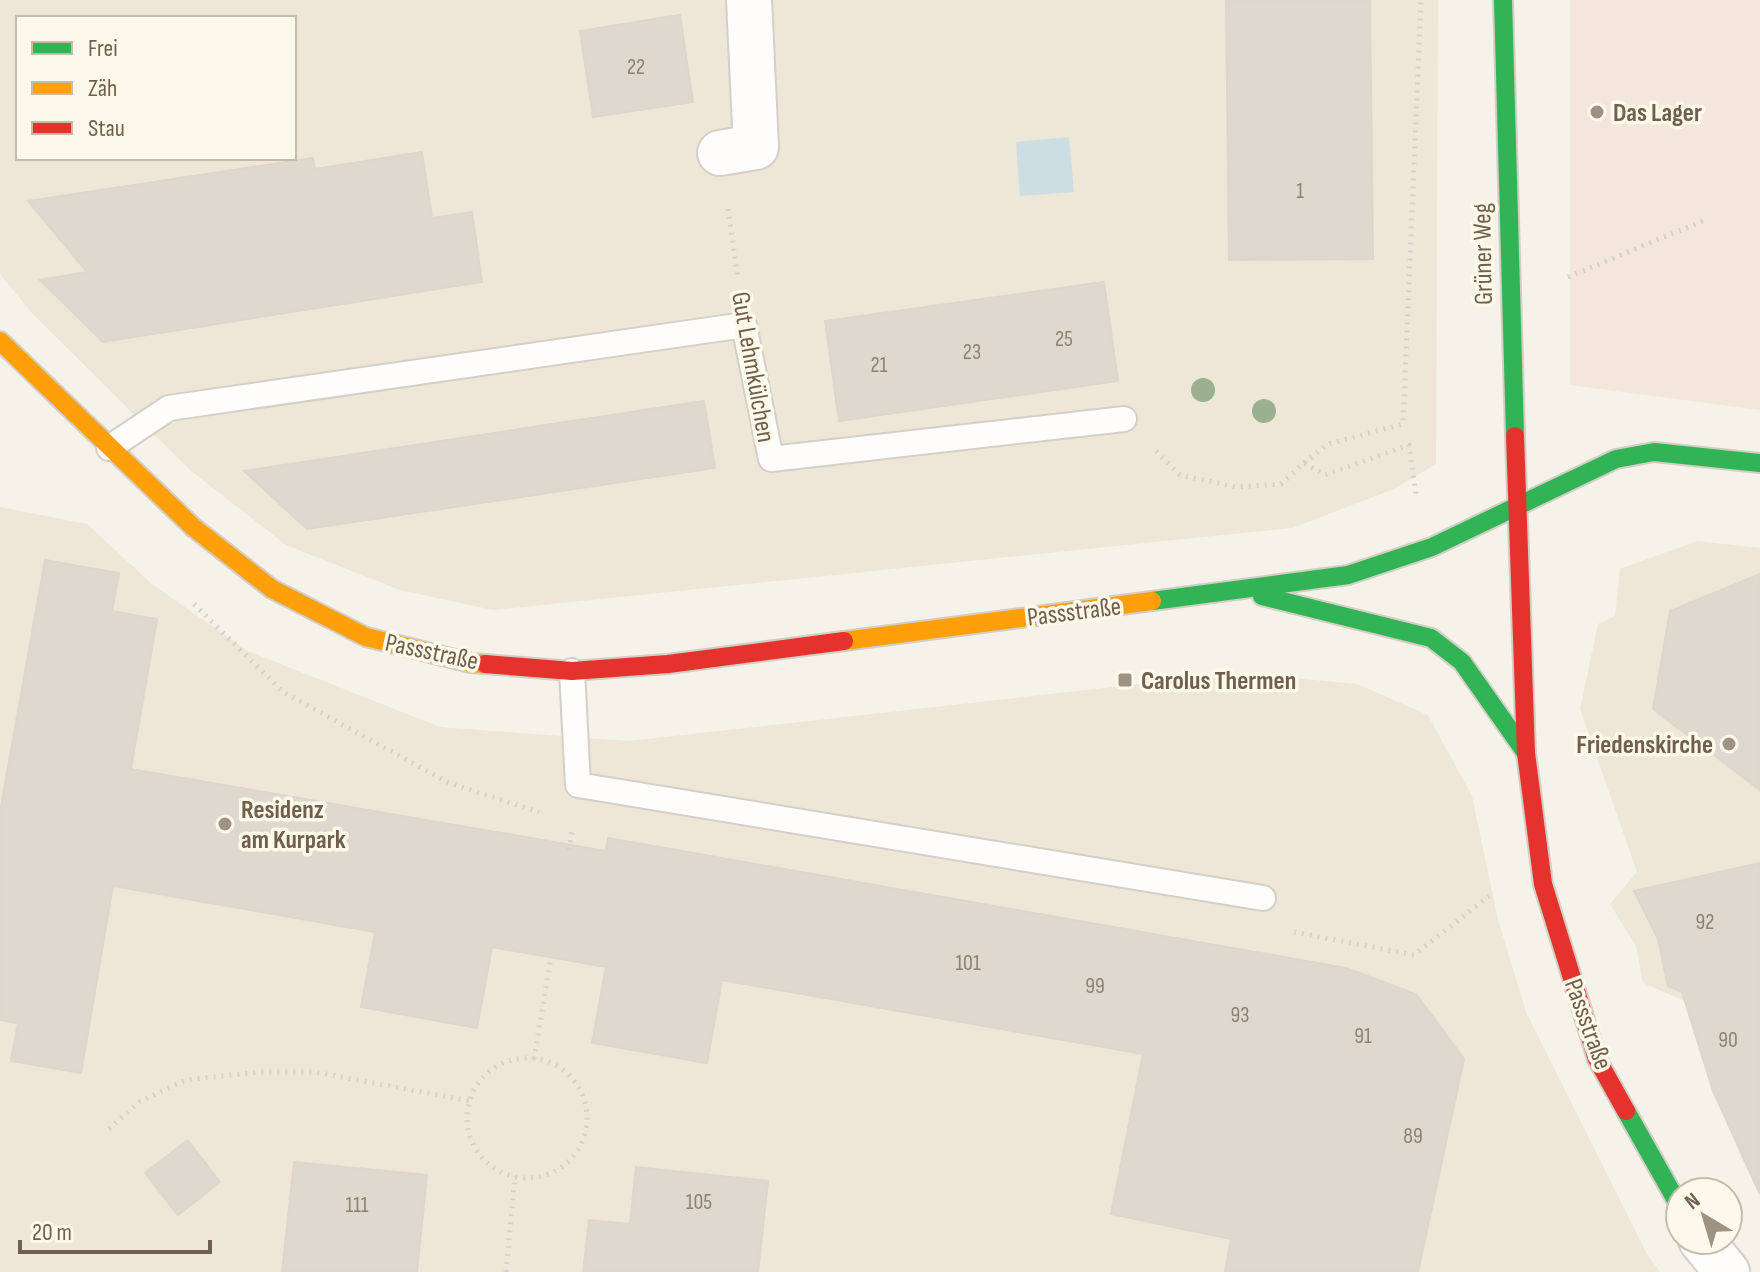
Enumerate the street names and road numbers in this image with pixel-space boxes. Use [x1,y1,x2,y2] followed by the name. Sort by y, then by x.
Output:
[1467,203,1500,305] street label: Grüner Weg
[724,290,781,445] street label: Gut Lehmkülchen
[1025,591,1123,634] street label: Passstraße
[382,627,481,677] street label: Passstraße
[1557,975,1618,1074] street label: Passstraße

